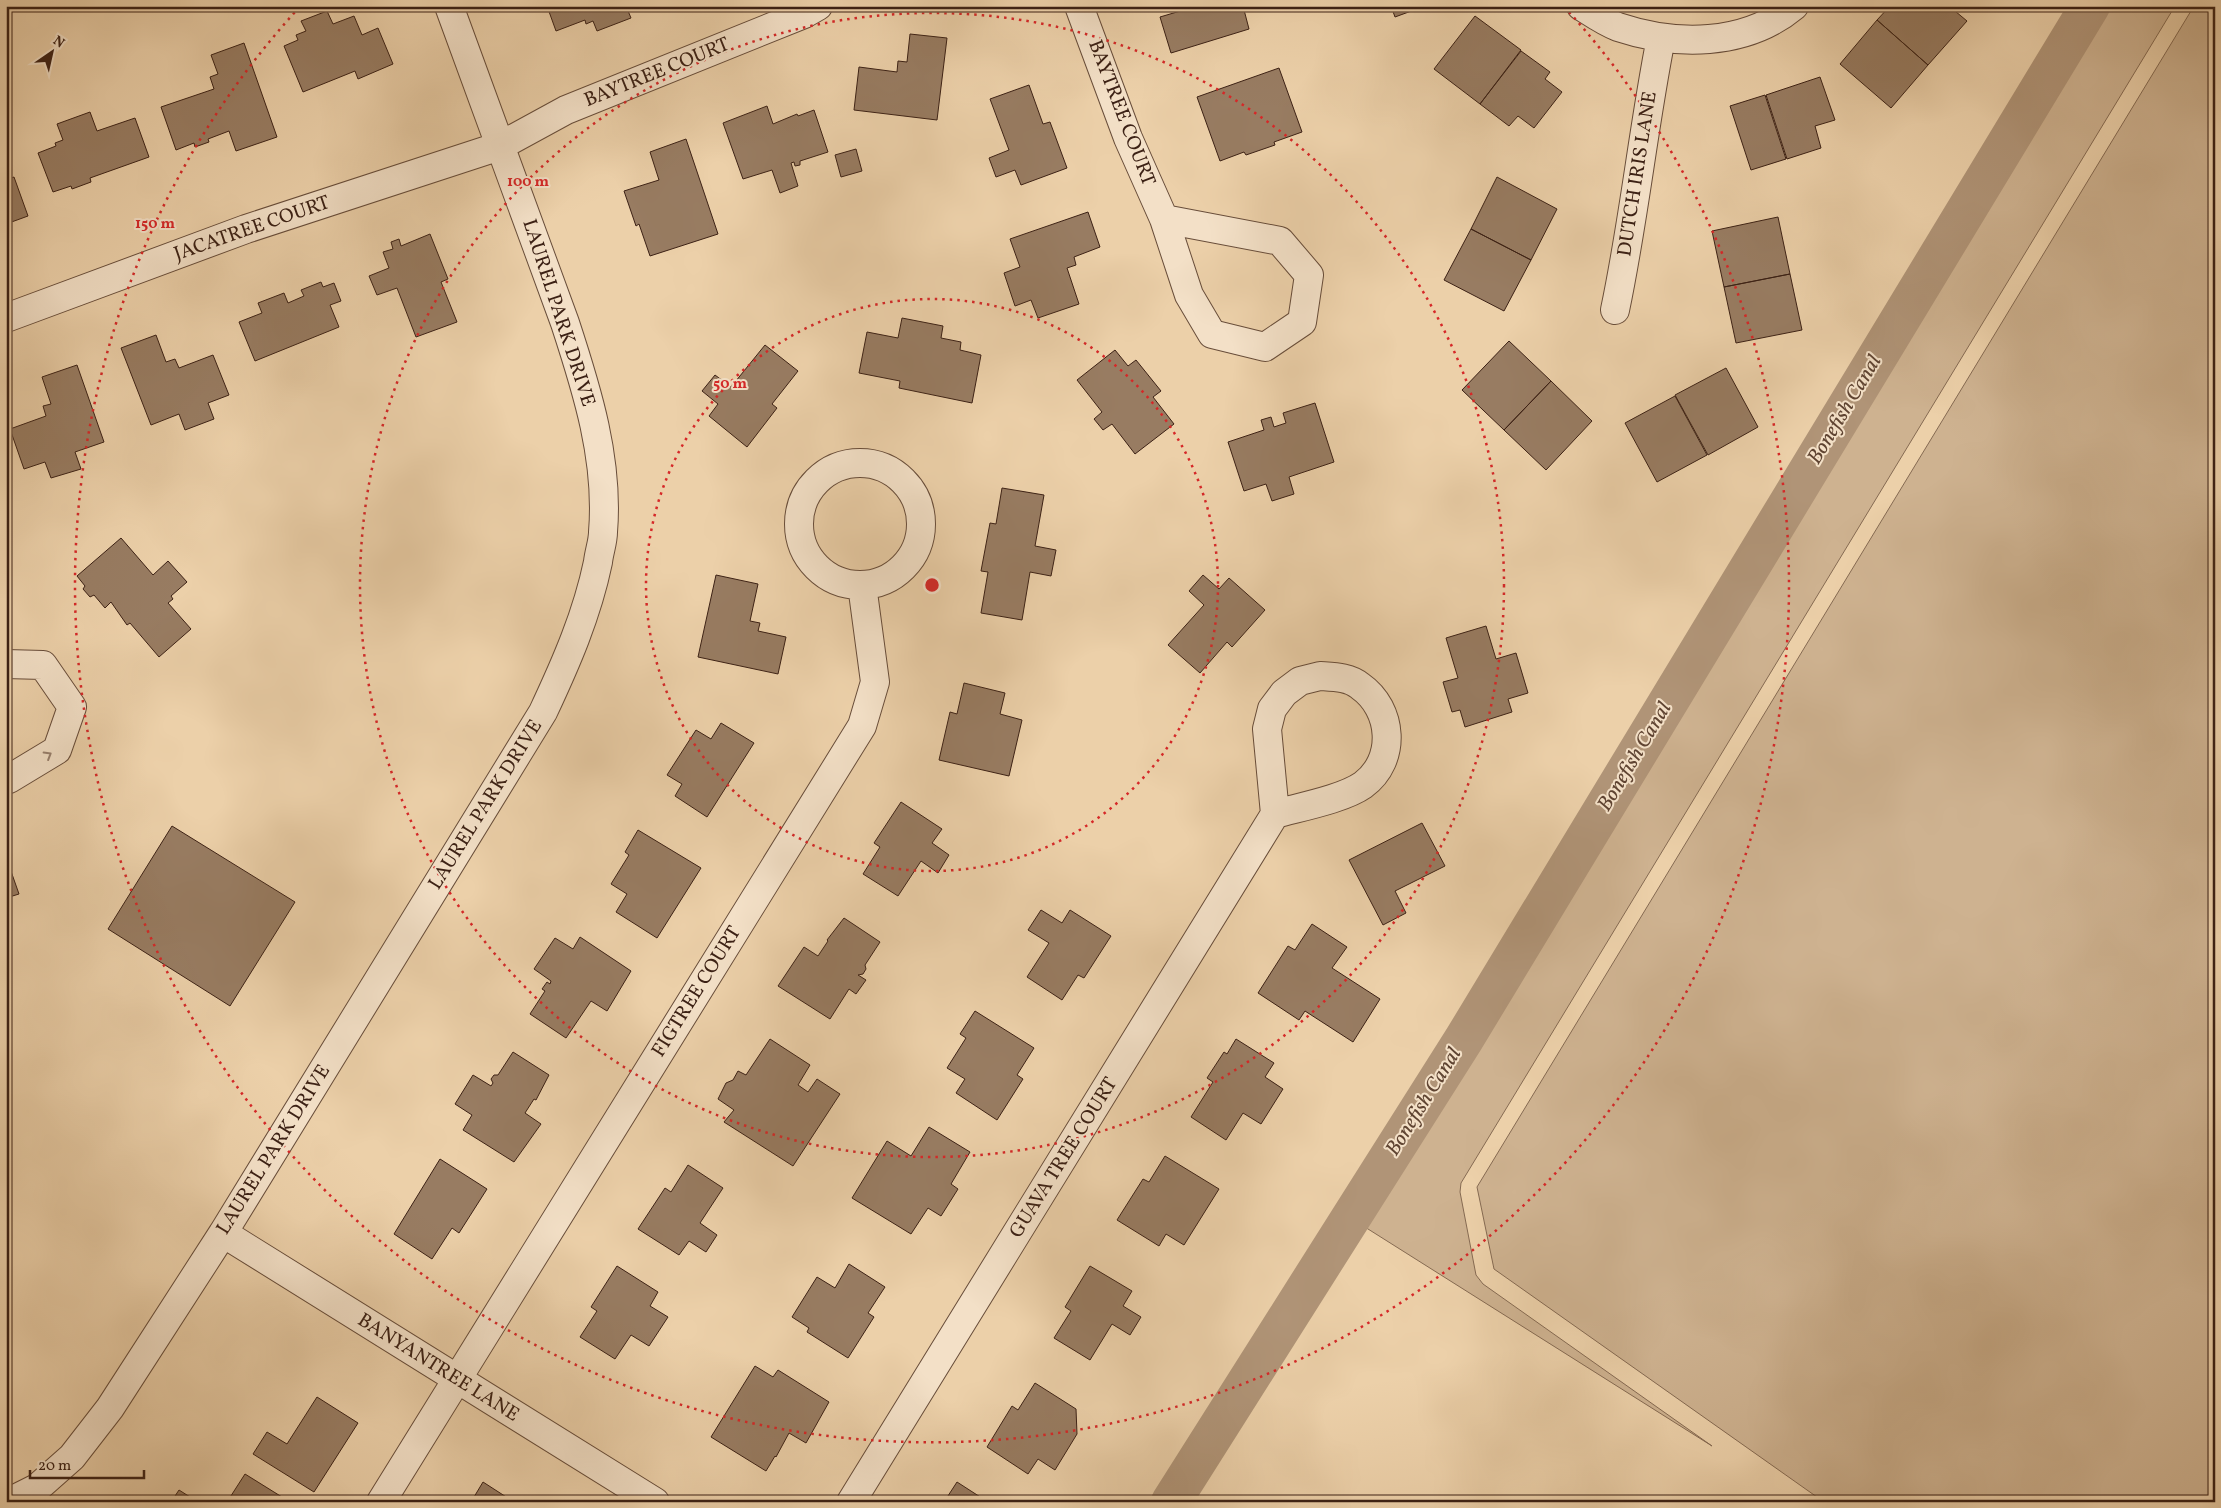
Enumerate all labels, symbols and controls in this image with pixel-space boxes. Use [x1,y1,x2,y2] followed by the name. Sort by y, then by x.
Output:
[28,28,78,78] north arrow
[580,31,734,115] street label: BAYTREE COURT
[49,32,68,53] text: N
[1080,36,1162,190] street label: BAYTREE COURT
[1611,89,1665,259] street label: DUTCH IRIS LANE
[507,172,550,193] text: 100 m
[170,189,334,269] street label: JACATREE COURT
[135,214,175,235] text: 150 m
[514,216,602,410] street label: LAUREL PARK DRIVE
[1801,350,1889,470] water label: Bonefish Canal
[713,374,747,395] text: 50 m
[923,576,941,594] centre of rings
[1591,697,1679,817] water label: Bonefish Canal
[422,715,550,895] street label: LAUREL PARK DRIVE
[43,752,52,762] one-way arrow
[645,921,749,1063] street label: FIGTREE COURT
[1379,1042,1469,1162] water label: Bonefish Canal
[210,1060,338,1240] street label: LAUREL PARK DRIVE
[1003,1072,1125,1244] street label: GUAVA TREE COURT
[352,1307,524,1429] street label: BANYANTREE LANE
[30,1448,144,1480] scale bar
[38,1456,71,1477] text: 20 m

